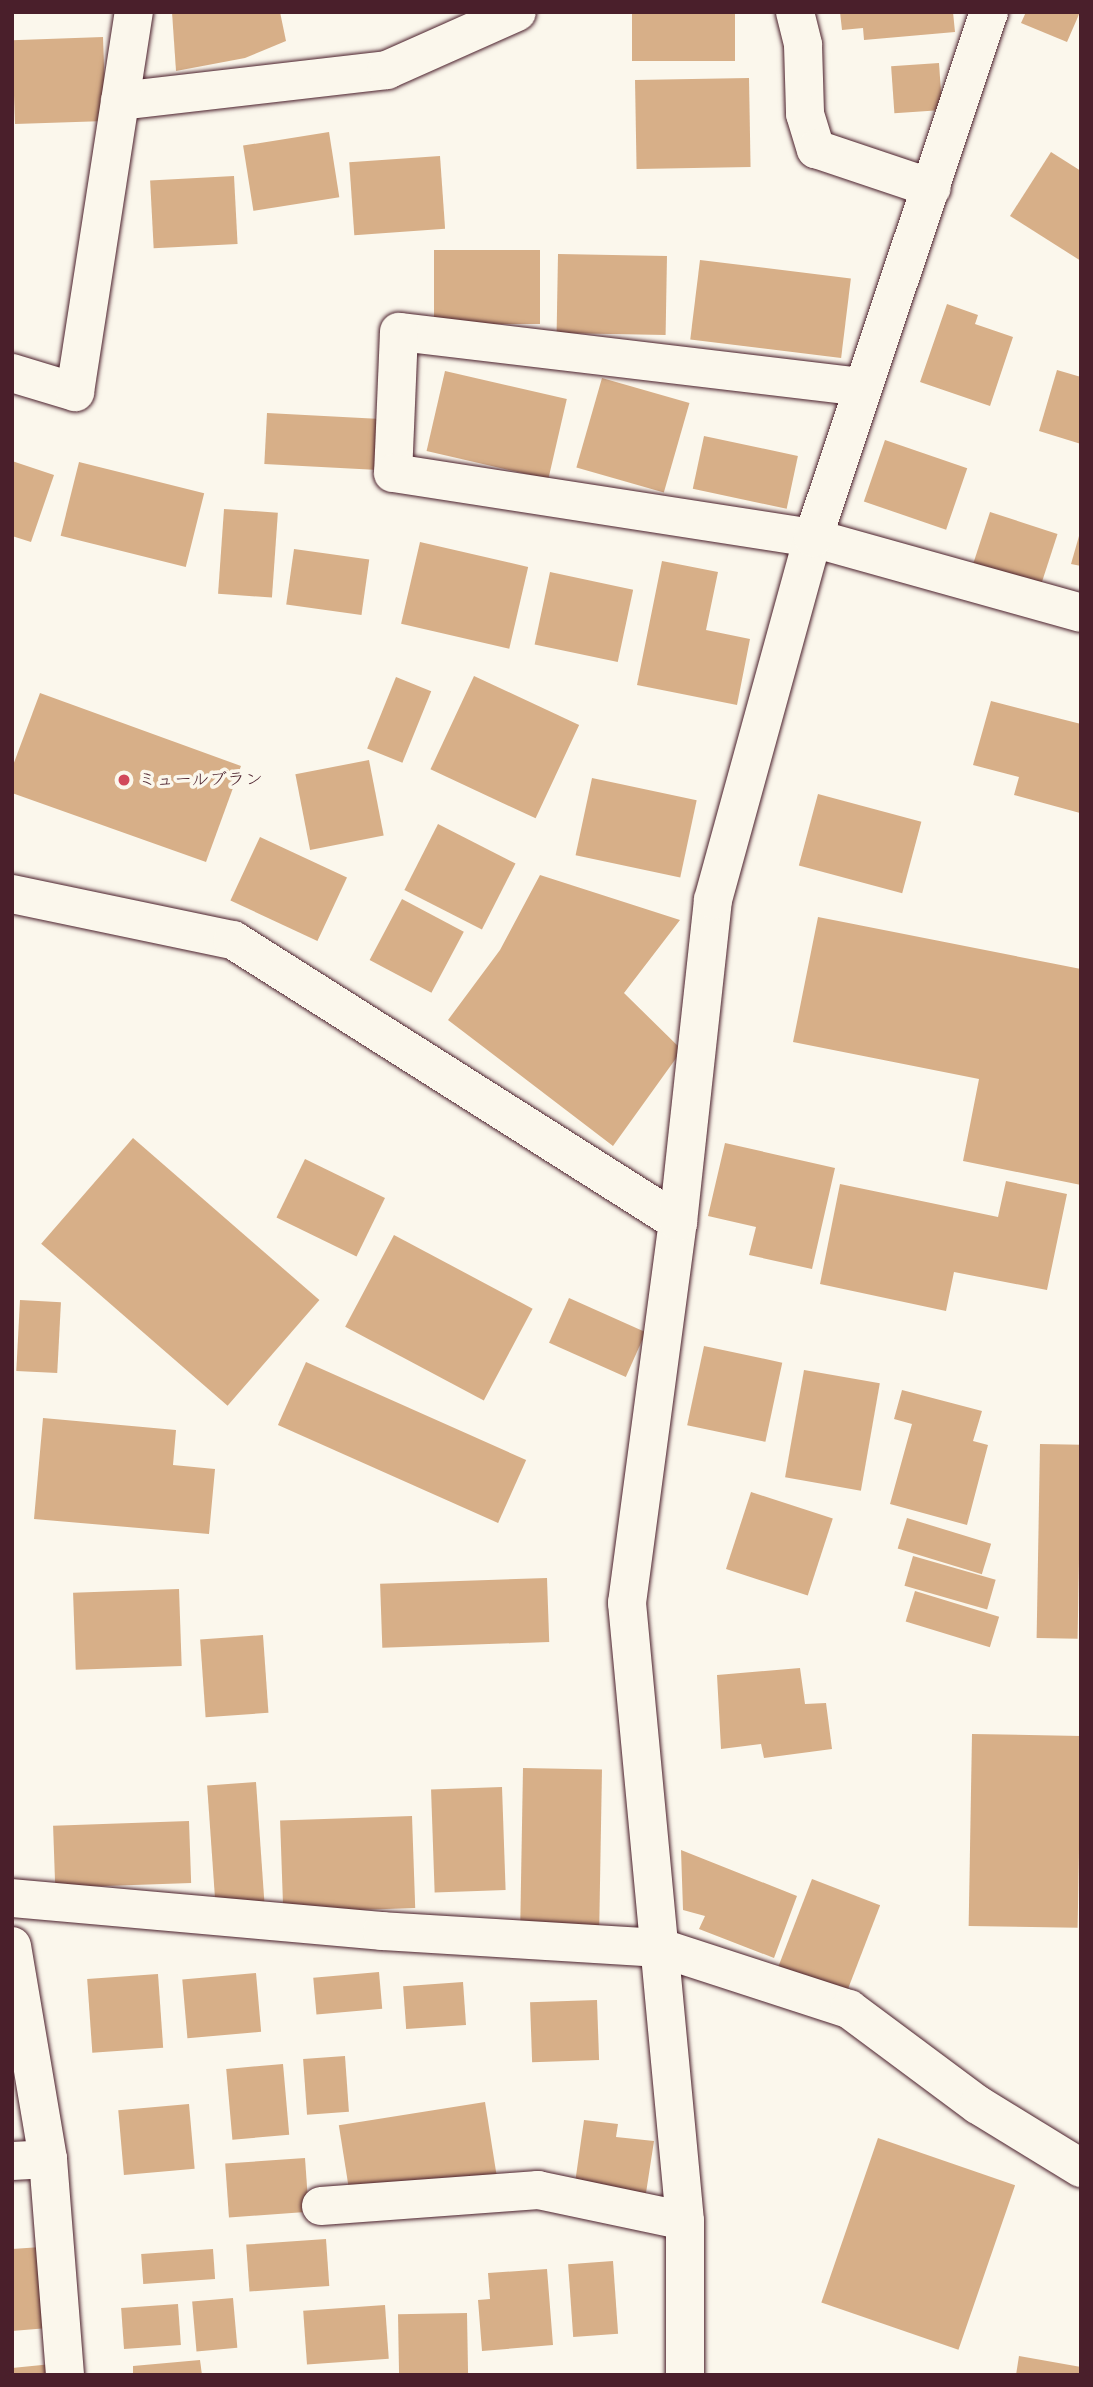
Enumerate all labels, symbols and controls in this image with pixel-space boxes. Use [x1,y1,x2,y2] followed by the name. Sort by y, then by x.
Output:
[138,769,264,791] place label: ミュールブラン
[116,772,132,788] marker: ミュールブラン

